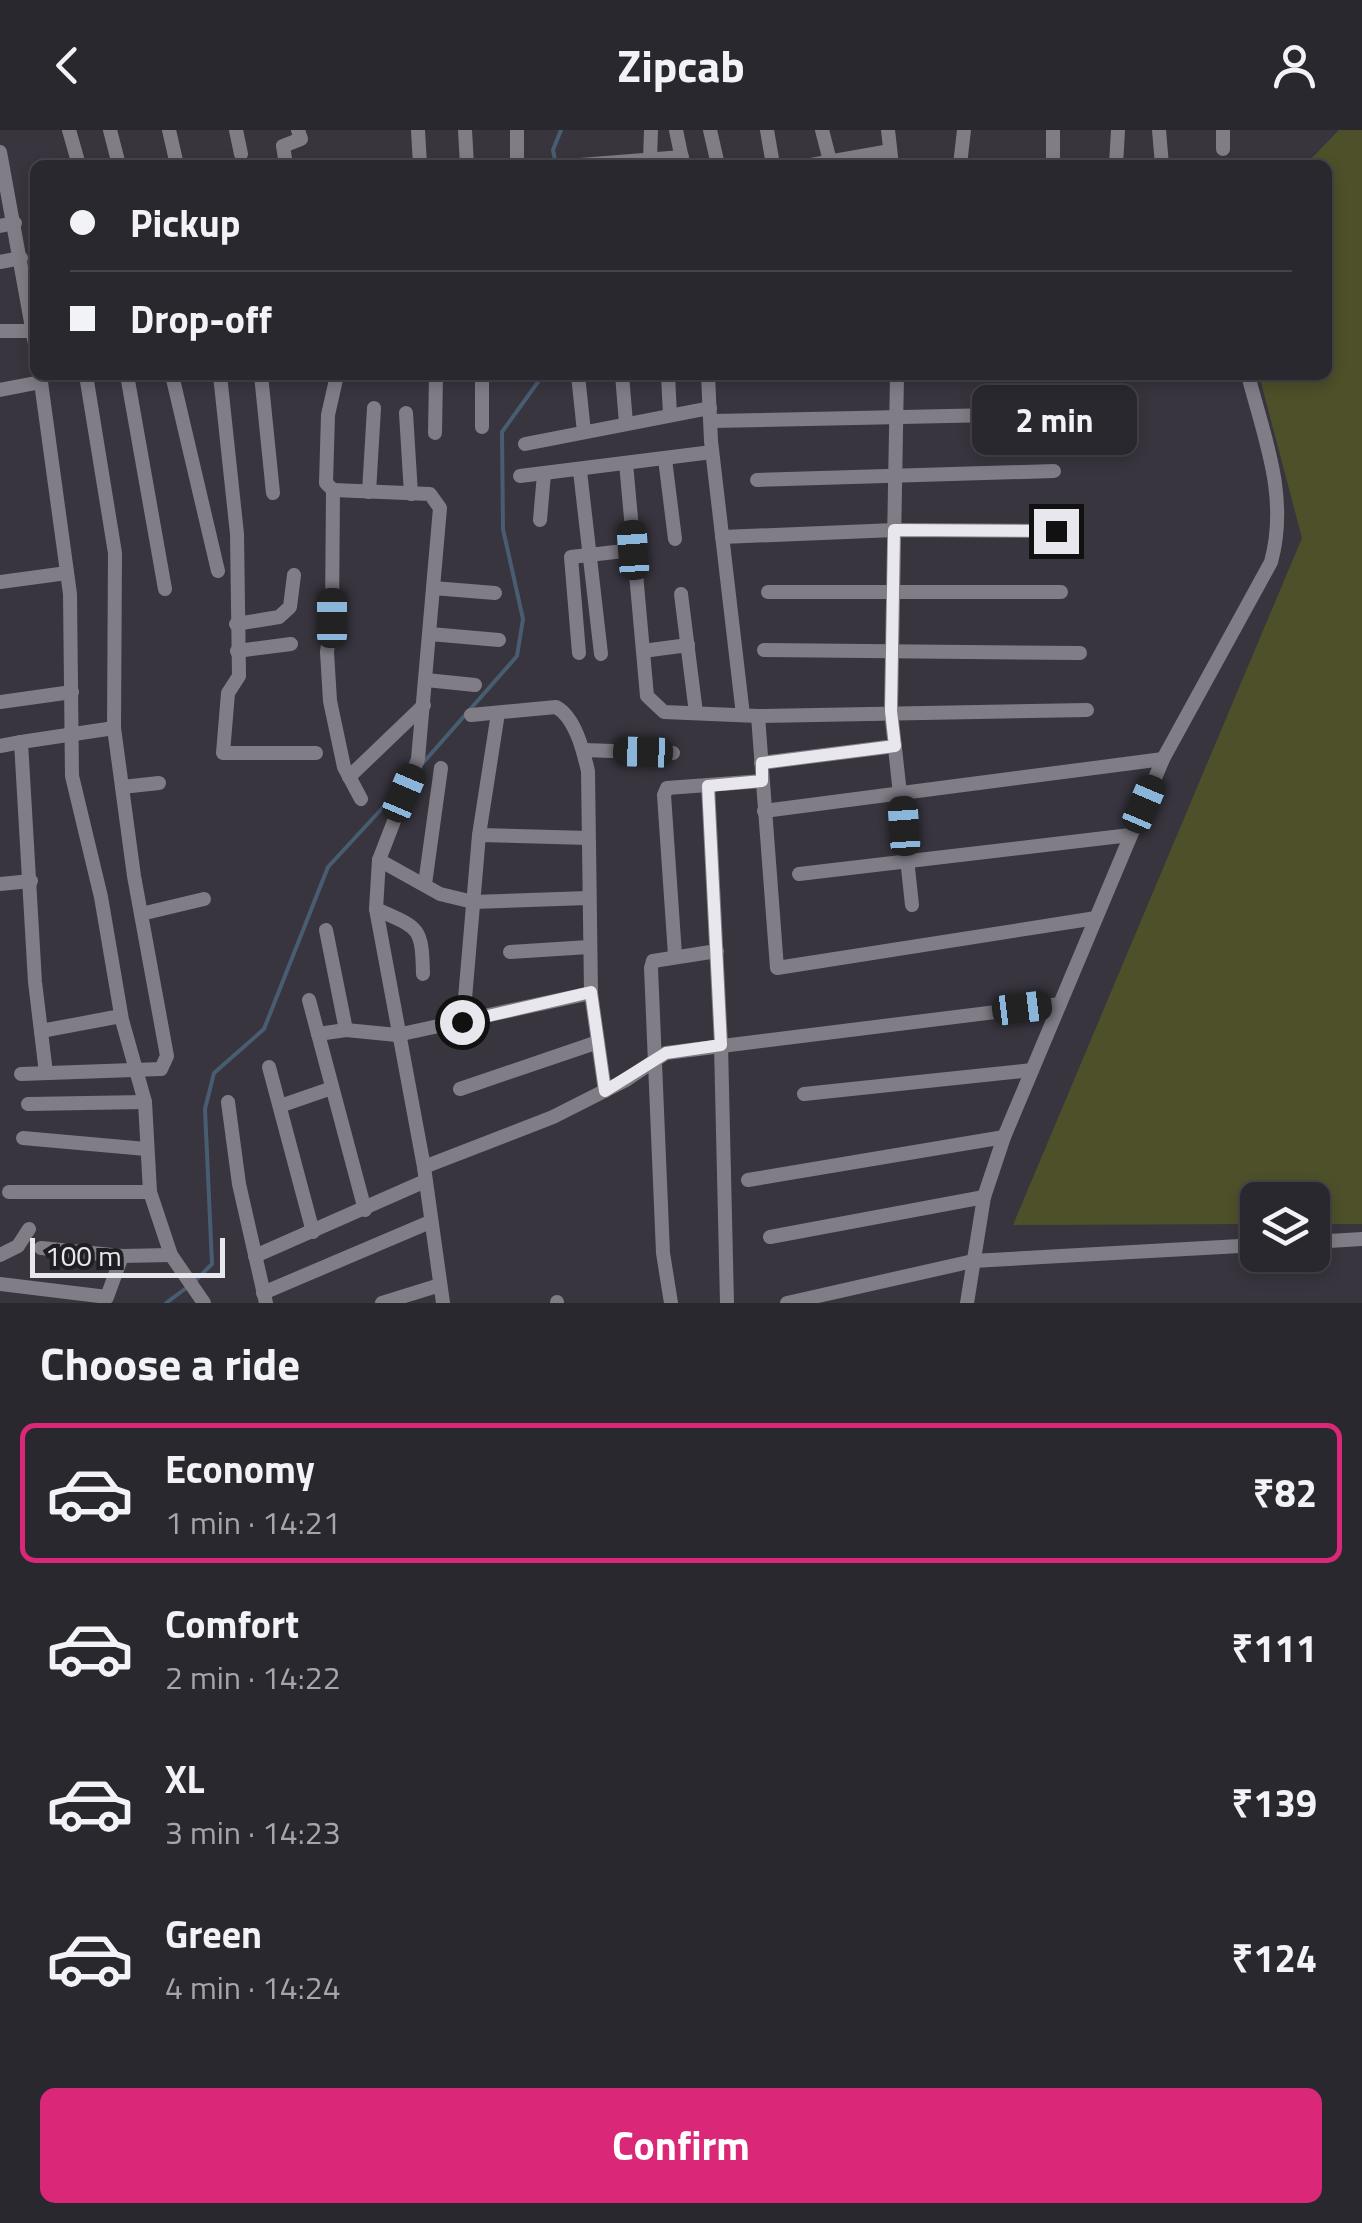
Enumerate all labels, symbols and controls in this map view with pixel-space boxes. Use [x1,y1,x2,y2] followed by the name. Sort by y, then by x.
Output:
[617,31,745,99] text: Zipcab
[40,38,95,93] icon: back
[1267,38,1322,93] icon: person
[130,194,240,252] text: Pickup
[130,290,272,348] text: Drop-off
[974,386,1138,456] callout: 2 min
[1016,396,1093,444] text: 2 min
[1034,509,1079,554] route end
[616,519,650,581] car
[317,588,347,648] car
[612,736,674,768] car
[378,760,430,826] car
[1118,771,1170,837] car
[887,795,921,857] car
[990,989,1054,1027] car
[440,1000,485,1045] route start
[1240,1182,1330,1272] map controls
[1240,1182,1330,1272] button: layers
[30,1233,225,1278] scale bar
[45,1234,122,1277] text: 100 m
[40,1329,300,1397] text: Choose a ride
[165,1440,315,1498] text: Economy
[45,1448,135,1538] icon: car
[1253,1464,1317,1522] text: ₹82
[165,1498,341,1546] text: 1 min · 14:21
[165,1595,299,1653] text: Comfort
[45,1603,135,1693] icon: car
[1231,1619,1317,1677] text: ₹111
[165,1653,341,1701] text: 2 min · 14:22
[165,1750,205,1808] text: XL
[45,1758,135,1848] icon: car
[1231,1774,1317,1832] text: ₹139
[165,1808,341,1856] text: 3 min · 14:23
[165,1905,262,1963] text: Green
[45,1913,135,2003] icon: car
[1231,1929,1317,1987] text: ₹124
[165,1963,341,2011] text: 4 min · 14:24
[40,2088,1322,2203] button: Confirm

